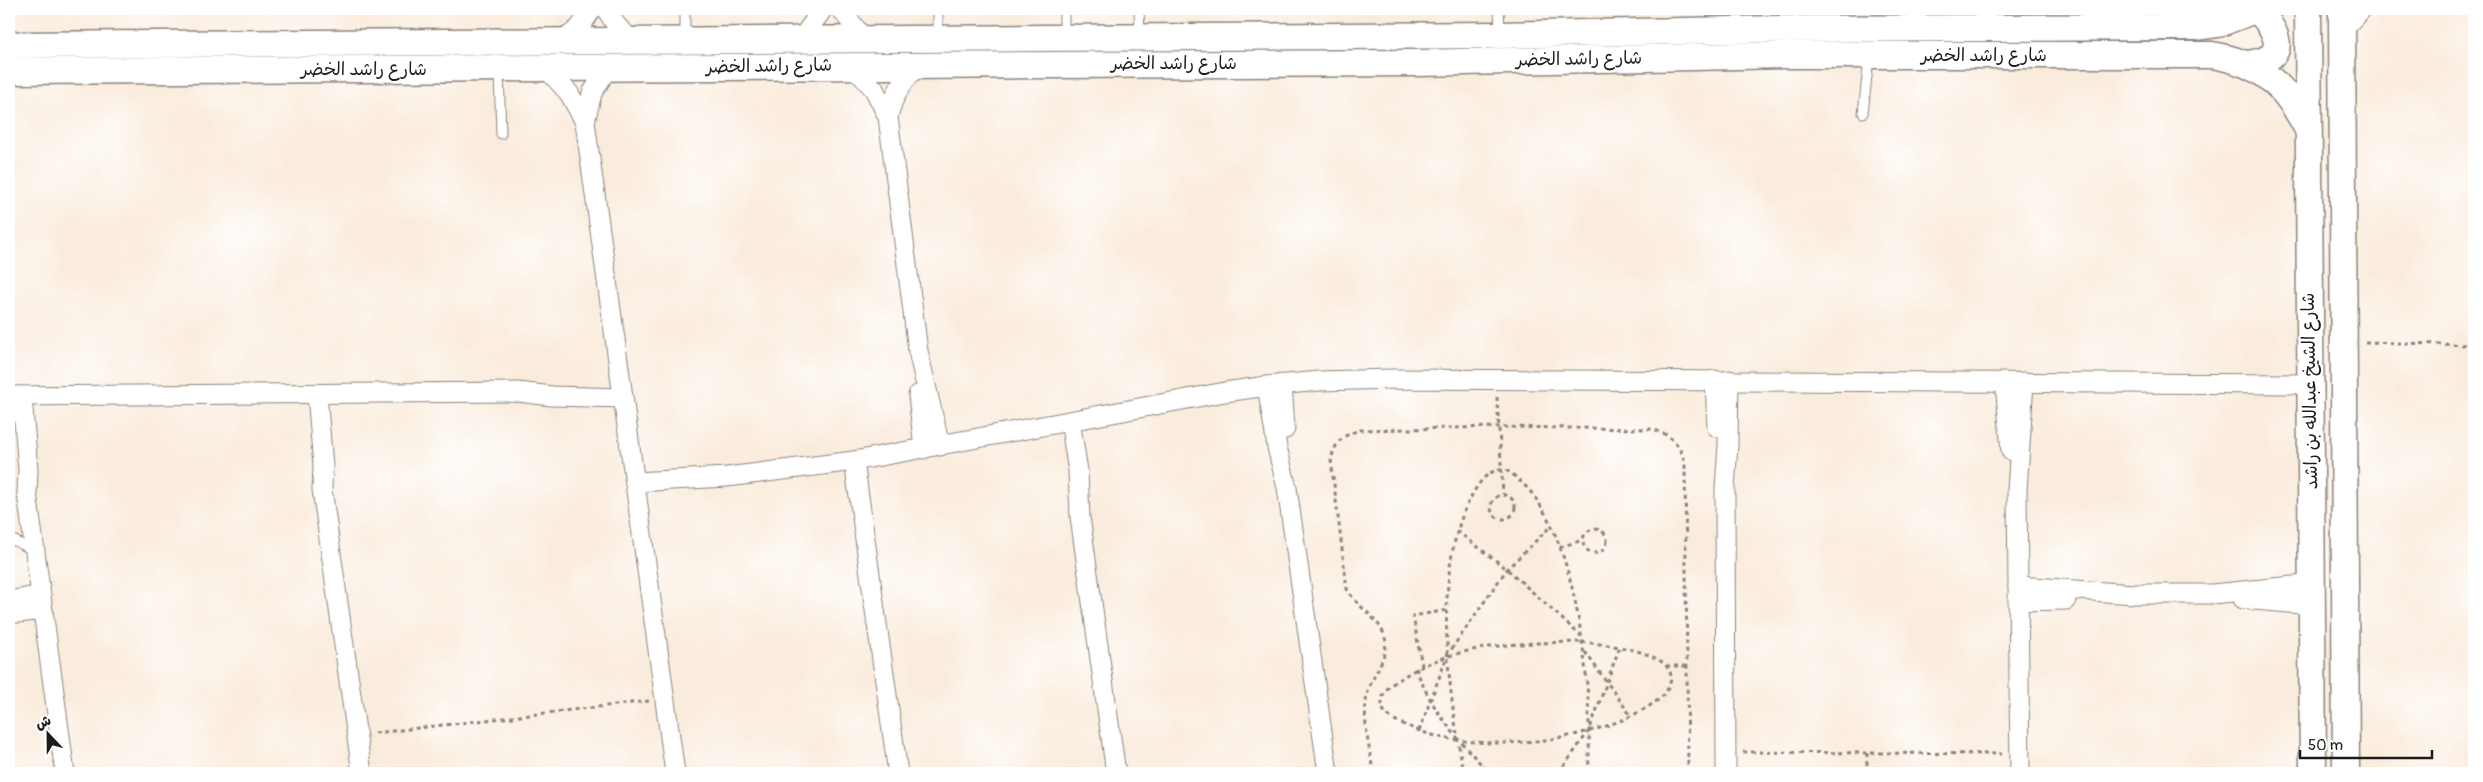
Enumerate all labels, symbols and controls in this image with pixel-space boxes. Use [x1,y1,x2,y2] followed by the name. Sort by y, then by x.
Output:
[1919,44,2047,67] street label: شارع راشد الخضر
[1514,46,1642,72] street label: شارع راشد الخضر
[1109,52,1237,75] street label: شارع راشد الخضر
[704,53,832,79] street label: شارع راشد الخضر
[299,58,427,81] street label: شارع راشد الخضر
[2297,293,2323,489] street label: شارع الشيخ عبدالله بن راشد
[22,710,72,760] north arrow
[33,712,54,733] text: ش
[2300,727,2433,759] scale bar
[2308,736,2343,755] text: 50 m

